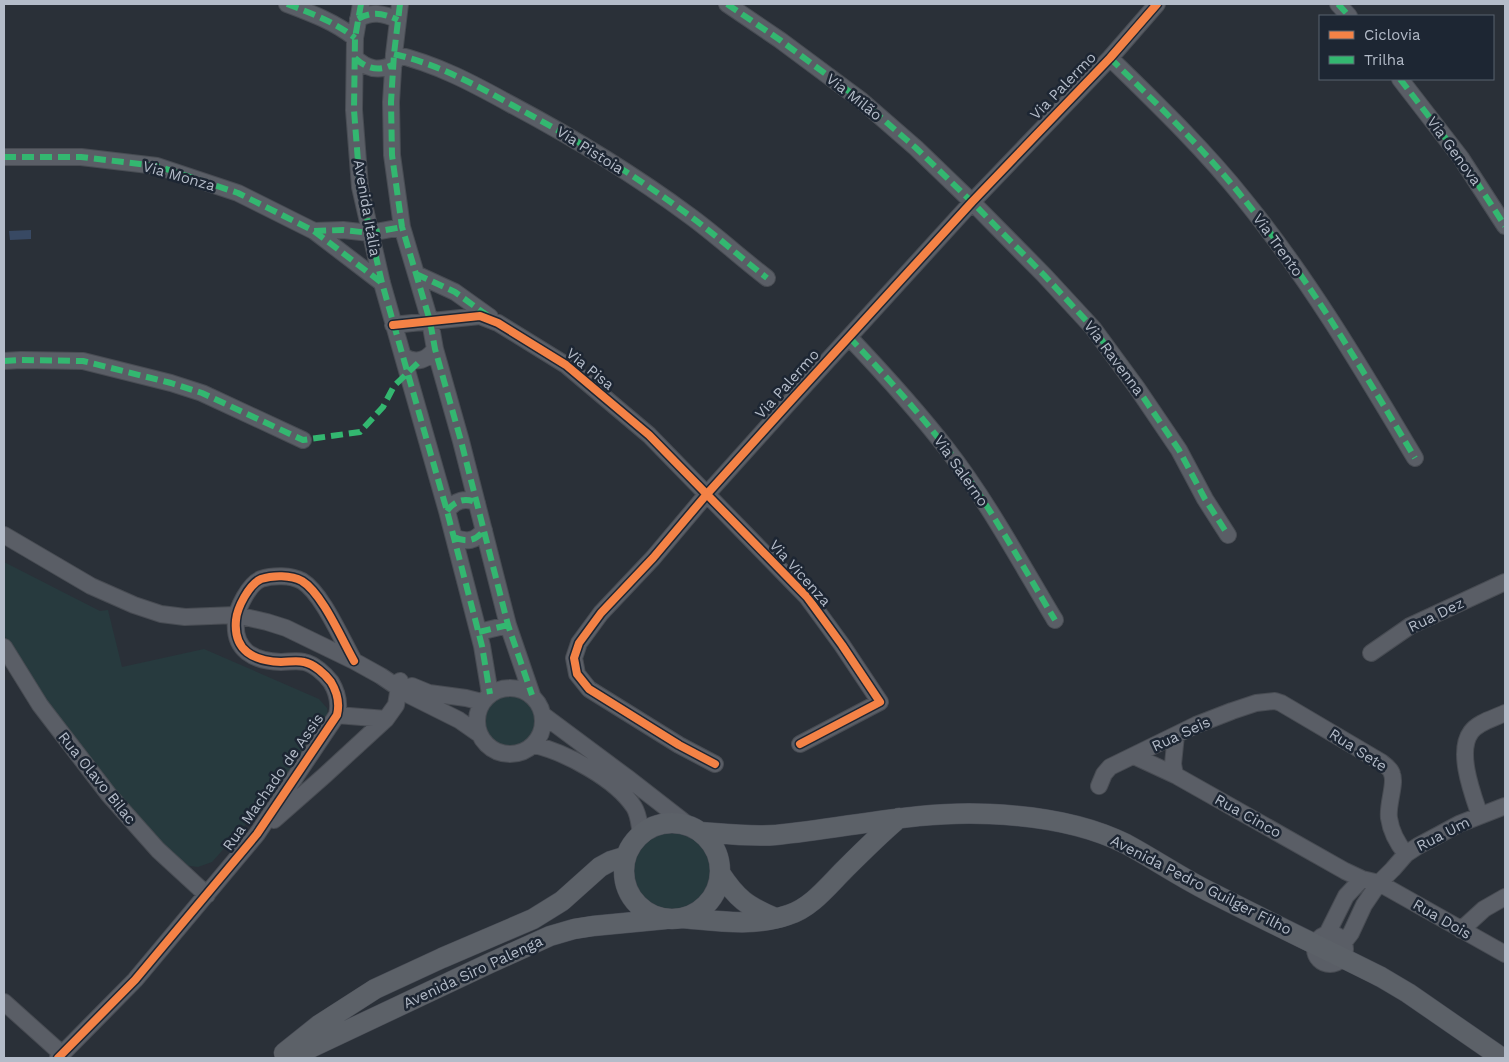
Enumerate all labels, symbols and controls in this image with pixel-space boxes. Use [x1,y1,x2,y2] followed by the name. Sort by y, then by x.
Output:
[1319,15,1494,80] legend
[1364,26,1421,44] text: Ciclovia
[1026,48,1100,124] street label: Via Palermo
[1364,51,1405,69] text: Trilha
[823,70,885,124] street label: Via Milão
[1423,113,1485,189] street label: Via Genova
[553,122,627,178] street label: Via Pistoia
[141,157,218,195] street label: Via Monza
[350,158,384,258] street label: Avenida Itália
[1249,210,1307,280] street label: Via Trento
[1080,317,1148,399] street label: Via Ravenna
[562,344,618,394] street label: Via Pisa
[751,346,823,422] street label: Via Palermo
[930,432,992,510] street label: Via Salerno
[766,536,835,610] street label: Via Vicenza
[1405,594,1467,636] street label: Rua Dez
[219,710,327,854] street label: Rua Machado de Assis
[1149,713,1213,755] street label: Rua Seis
[1326,725,1390,775] street label: Rua Sete
[54,728,140,828] street label: Rua Olavo Bilac
[1212,790,1284,842] street label: Rua Cinco
[1413,813,1473,855] street label: Rua Um
[1107,831,1295,939] street label: Avenida Pedro Guilger Filho
[1410,895,1474,943] street label: Rua Dois
[400,932,546,1012] street label: Avenida Siro Palenga

